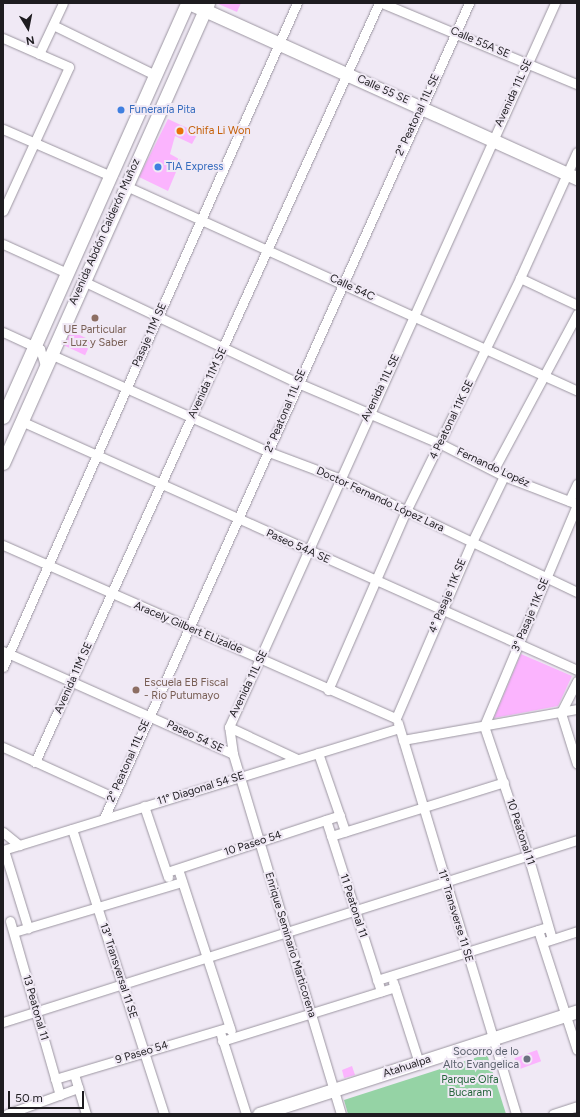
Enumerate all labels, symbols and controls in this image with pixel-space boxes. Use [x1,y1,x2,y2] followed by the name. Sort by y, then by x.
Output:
[8,8,48,48] north arrow
[448,25,512,61] street label: Calle 55A SE
[25,33,36,47] text: N
[493,57,535,129] street label: Avenida 11L SE
[393,72,443,158] street label: 2° Peatonal 11L SE
[355,73,411,107] street label: Calle 55 SE
[129,103,196,117] place label: Funeraría Pita
[116,105,126,115] marker: Funeraría Pita
[188,124,251,138] place label: Chifa Li Won
[175,126,185,136] marker: Chifa Li Won
[67,157,143,307] street label: Avenida Abdón Calderón Muñoz
[166,160,223,174] place label: TIA Express
[153,162,163,172] marker: TIA Express
[327,272,377,304] street label: Calle 54C
[130,301,170,369] street label: Pasaje 11M SE
[90,313,100,323] marker: UE Particular - Luz y Saber
[63,324,127,350] place label: UE Particular - Luz y Saber
[186,345,230,421] street label: Avenida 11M SE
[359,352,403,424] street label: Avenida 11L SE
[263,367,309,455] street label: 2° Peatonal 11L SE
[427,378,477,462] street label: 4 Peatonal 11K SE
[454,445,532,491] street label: Fernando Lopéz
[314,465,446,535] street label: Doctor Fernando López Lara
[264,527,332,567] street label: Paseo 54A SE
[426,557,470,635] street label: 4° Pasaje 11K SE
[510,576,552,654] street label: 3° Pasaje 11K SE
[132,599,244,657] street label: Aracely Gilbert ELizalde
[52,640,96,716] street label: Avenida 11M SE
[227,648,271,720] street label: Avenida 11L SE
[144,677,228,703] place label: Escuela EB Fiscal - Rio Putumayo
[131,685,141,695] marker: Escuela EB Fiscal - Rio Putumayo
[105,718,153,804] street label: 2° Peatonal 11L SE
[164,718,226,756] street label: Paseo 54 SE
[156,769,246,809] street label: 11° Diagonal 54 SE
[503,797,537,867] street label: 10 Peatonal 11
[223,829,283,859] street label: 10 Paseo 54
[435,868,475,964] street label: 11° Transverse 11 SE
[262,871,318,1019] street label: Enrique Seminario Marticorena
[337,872,369,940] street label: 11 Peatonal 11
[96,922,140,1020] street label: 13° Transversal 11 SE
[19,974,51,1042] street label: 13 Peatonal 11
[114,1039,170,1067] street label: 9 Paseo 54
[443,1046,519,1072] place label: Socorro de lo Alto Evangelica
[381,1053,433,1081] street label: Atahualpa
[522,1054,532,1064] marker: Socorro de lo Alto Evangelica
[441,1074,499,1100] park label: Parque Olfa Bucaram
[10,1083,86,1109] scale bar
[15,1091,43,1105] text: 50 m

